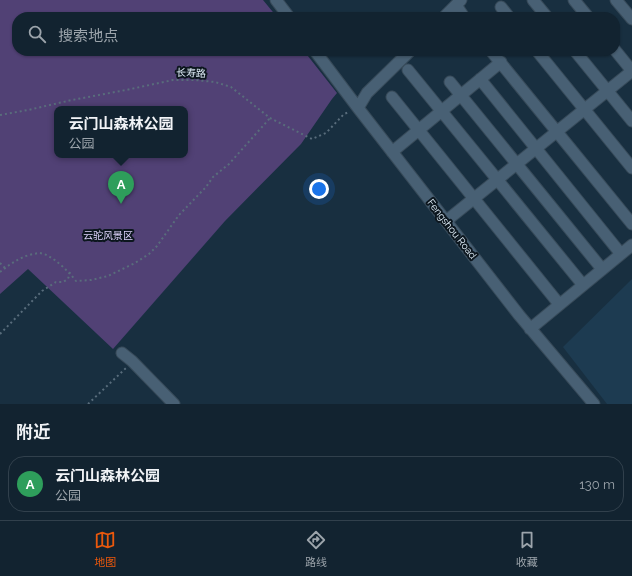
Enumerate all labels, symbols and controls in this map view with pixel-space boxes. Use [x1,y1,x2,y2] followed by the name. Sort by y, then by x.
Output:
[12,12,620,56] search box
[26,23,48,45] icon: search
[58,27,118,45] text: 搜索地点
[176,67,206,79] street label: 长寿路
[54,106,188,158] popup
[68,115,174,133] text: 云门山森林公园
[68,136,95,151] text: 公园
[108,171,134,204] pin: A
[309,179,329,199] your location
[425,197,479,261] street label: Fengshou Road
[83,230,133,241] park label: 云驼风景区
[16,422,50,442] text: 附近
[55,467,160,485] text: 云门山森林公园
[26,477,34,492] text: A
[579,477,615,492] text: 130 m
[55,488,81,503] text: 公园
[94,529,116,569] tab: 地图
[305,529,327,569] tab: 路线
[516,529,538,569] tab: 收藏

